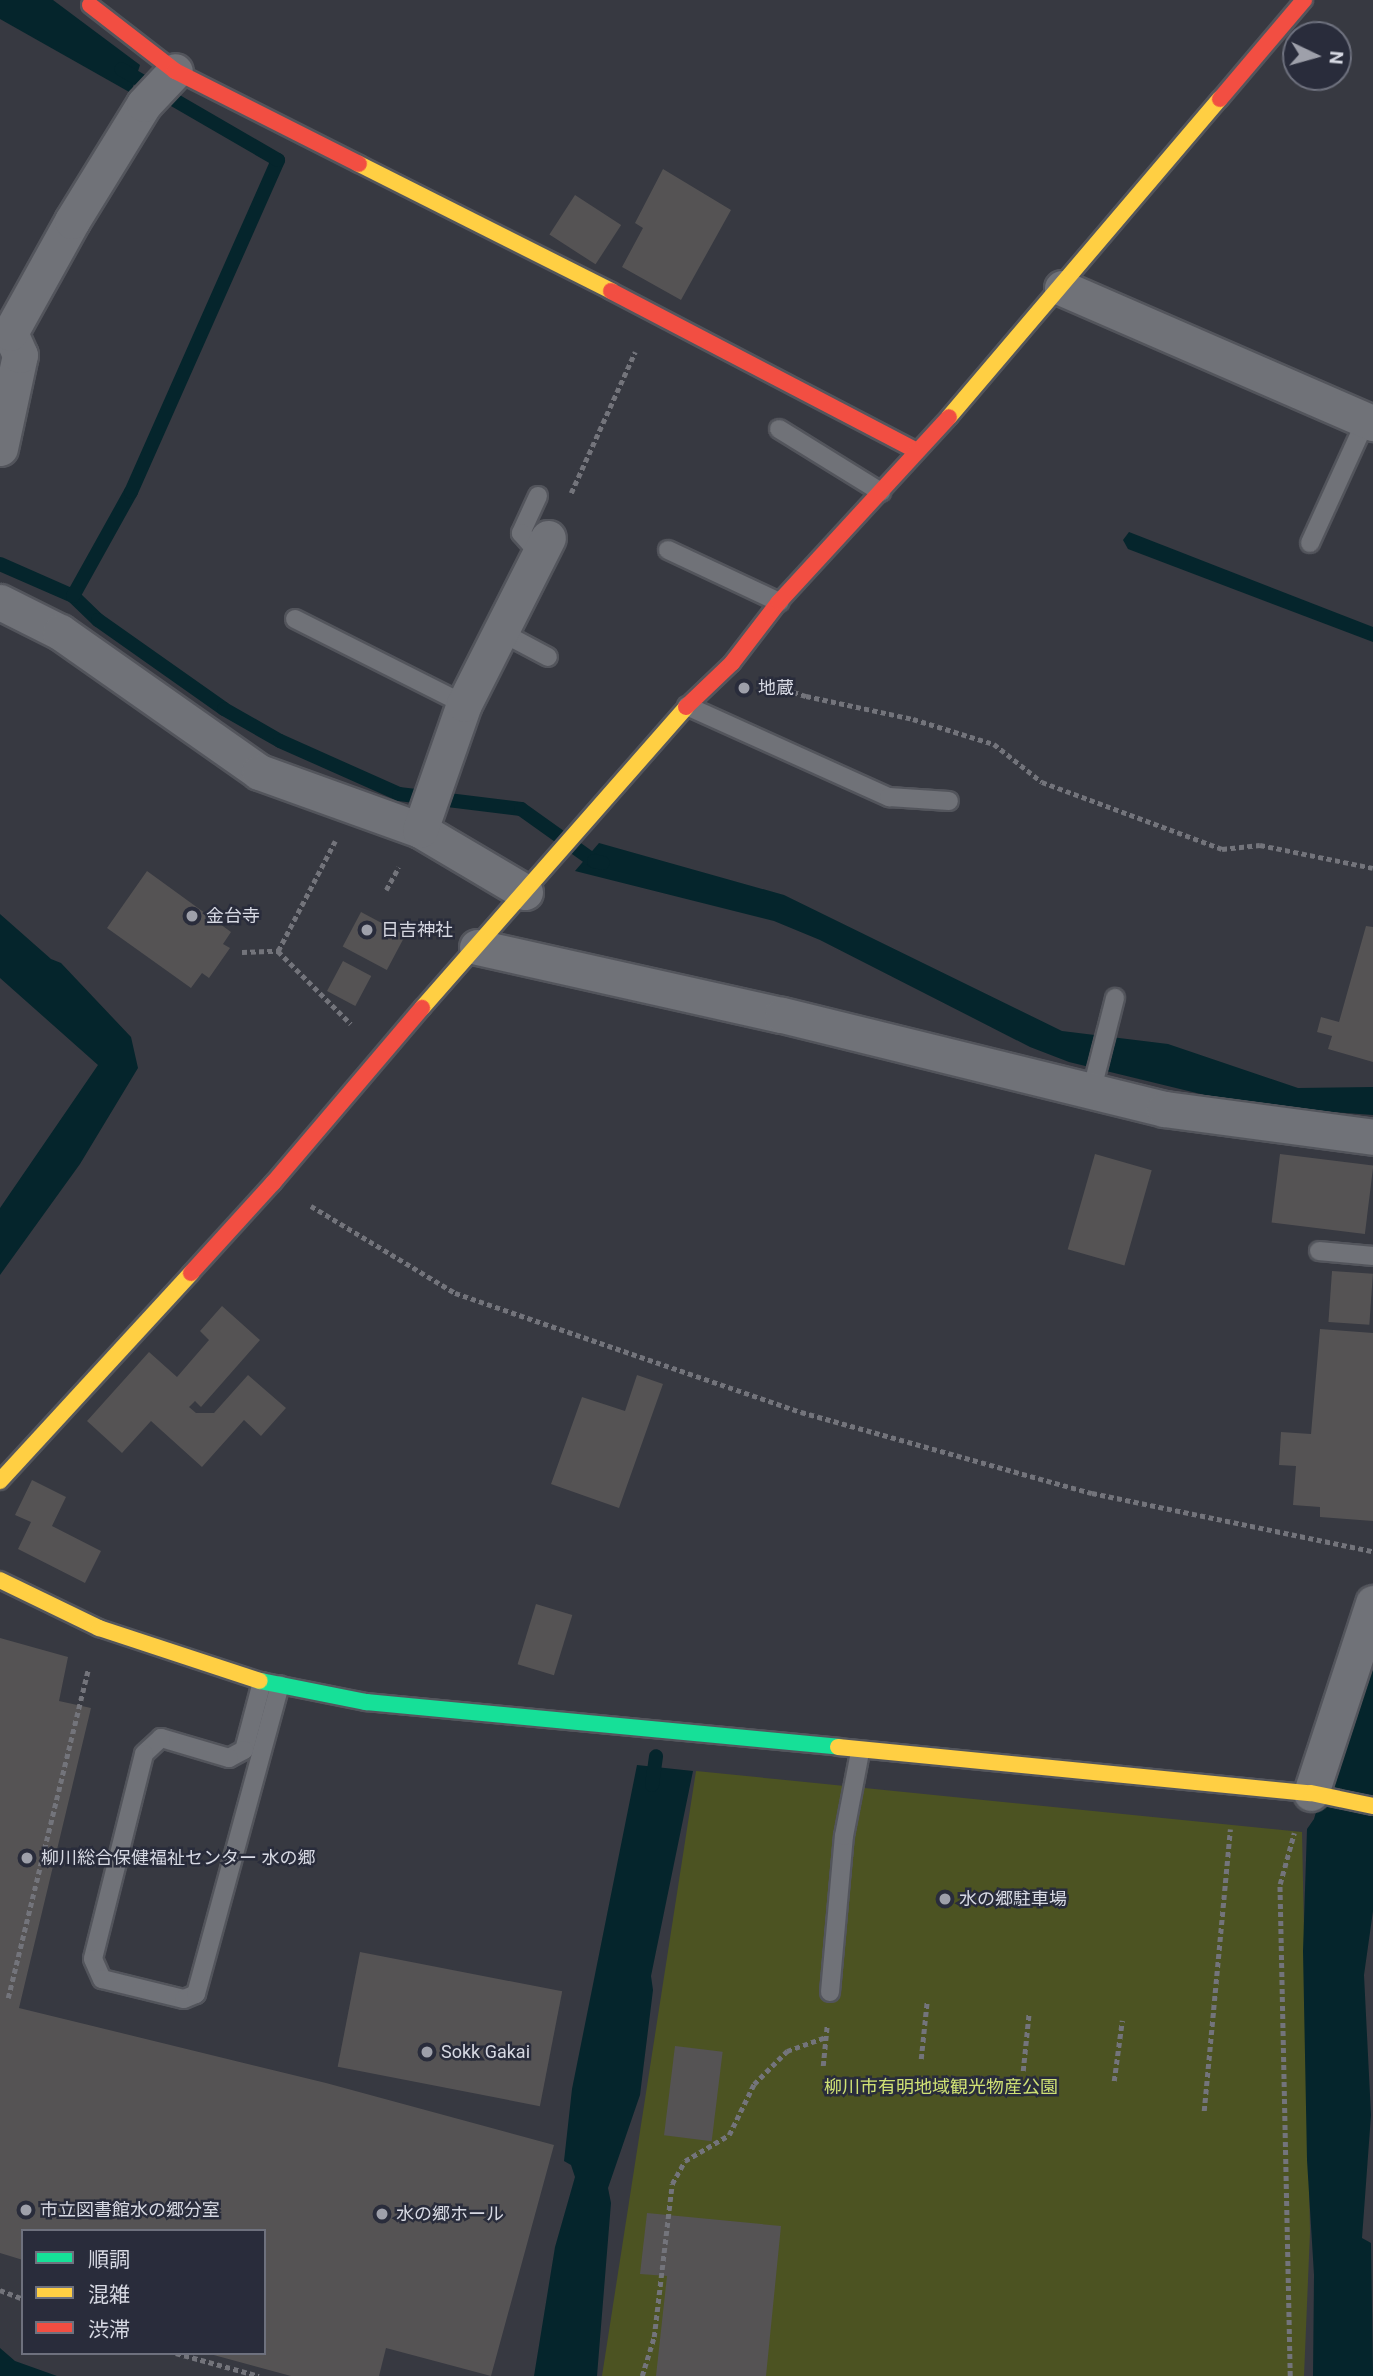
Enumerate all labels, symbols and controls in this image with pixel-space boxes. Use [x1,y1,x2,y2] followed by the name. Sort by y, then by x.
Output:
[1282,21,1352,91] north arrow
[1324,50,1348,65] text: N
[758,677,794,699] place label: 地蔵
[736,680,752,696] marker: 地蔵
[206,905,260,927] place label: 金台寺
[184,908,200,924] marker: 金台寺
[381,919,453,941] place label: 日吉神社
[359,922,375,938] marker: 日吉神社
[41,1847,315,1869] place label: 柳川総合保健福祉センター 水の郷
[19,1850,35,1866] marker: 柳川総合保健福祉センター 水の郷
[959,1888,1067,1910] place label: 水の郷駐車場
[937,1891,953,1907] marker: 水の郷駐車場
[441,2041,530,2063] place label: Sokk Gakai
[419,2044,435,2060] marker: Sokk Gakai
[824,2076,1058,2098] park label: 柳川市有明地域観光物産公園
[40,2199,220,2221] place label: 市立図書館水の郷分室
[18,2202,34,2218] marker: 市立図書館水の郷分室
[396,2203,504,2225] place label: 水の郷ホール
[374,2206,390,2222] marker: 水の郷ホール
[21,2229,266,2355] legend
[88,2248,130,2272] text: 順調
[88,2283,130,2307] text: 混雑
[88,2318,130,2342] text: 渋滞

